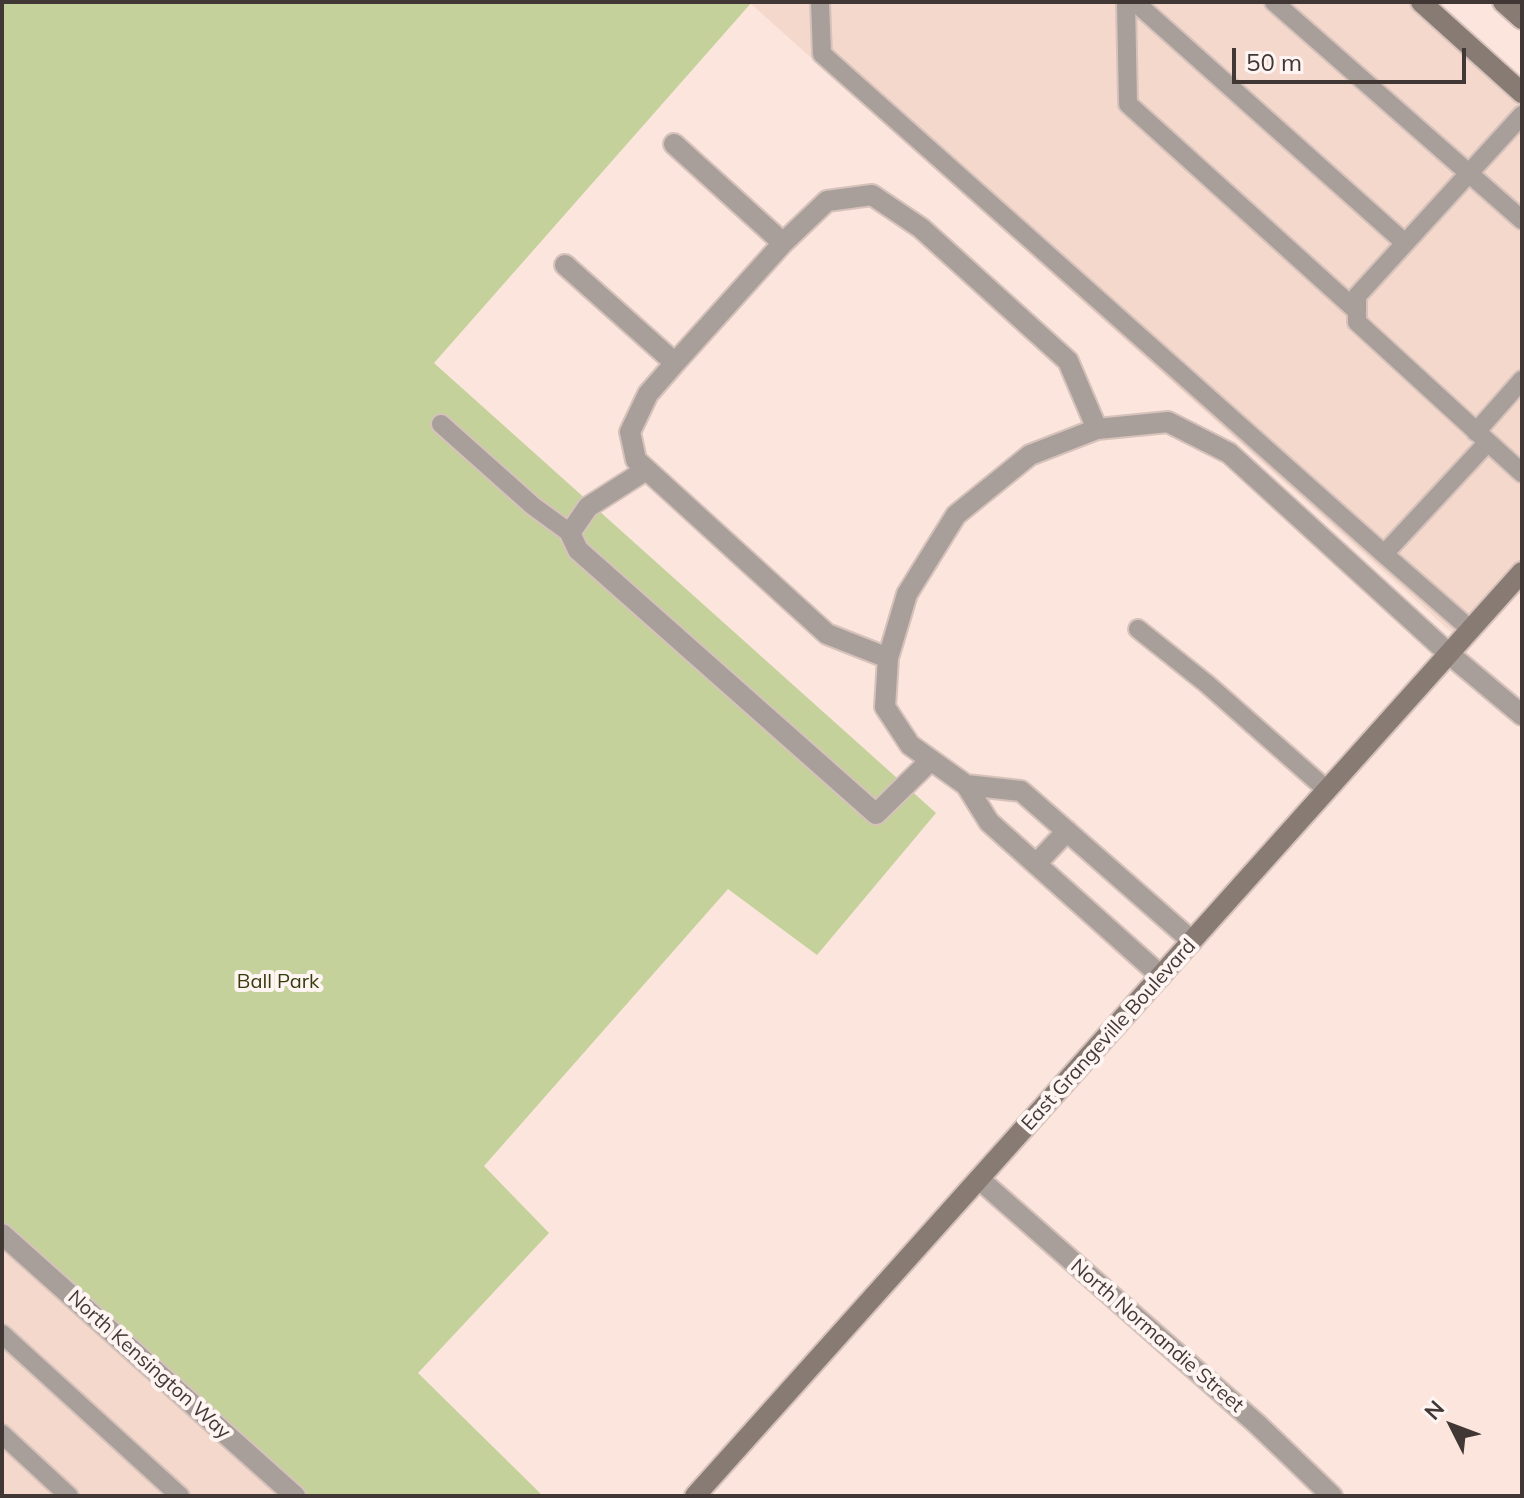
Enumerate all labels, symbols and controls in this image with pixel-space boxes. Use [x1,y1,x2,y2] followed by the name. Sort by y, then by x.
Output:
[1236,32,1470,82] scale bar
[1246,47,1302,77] text: 50 m
[1017,935,1201,1135] street label: East Grangeville Boulevard
[237,970,319,994] park label: Ball Park
[1066,1254,1248,1418] street label: North Normandie Street
[63,1286,235,1444] street label: North Kensington Way
[1412,1386,1492,1466] north arrow
[1418,1394,1450,1425] text: N

